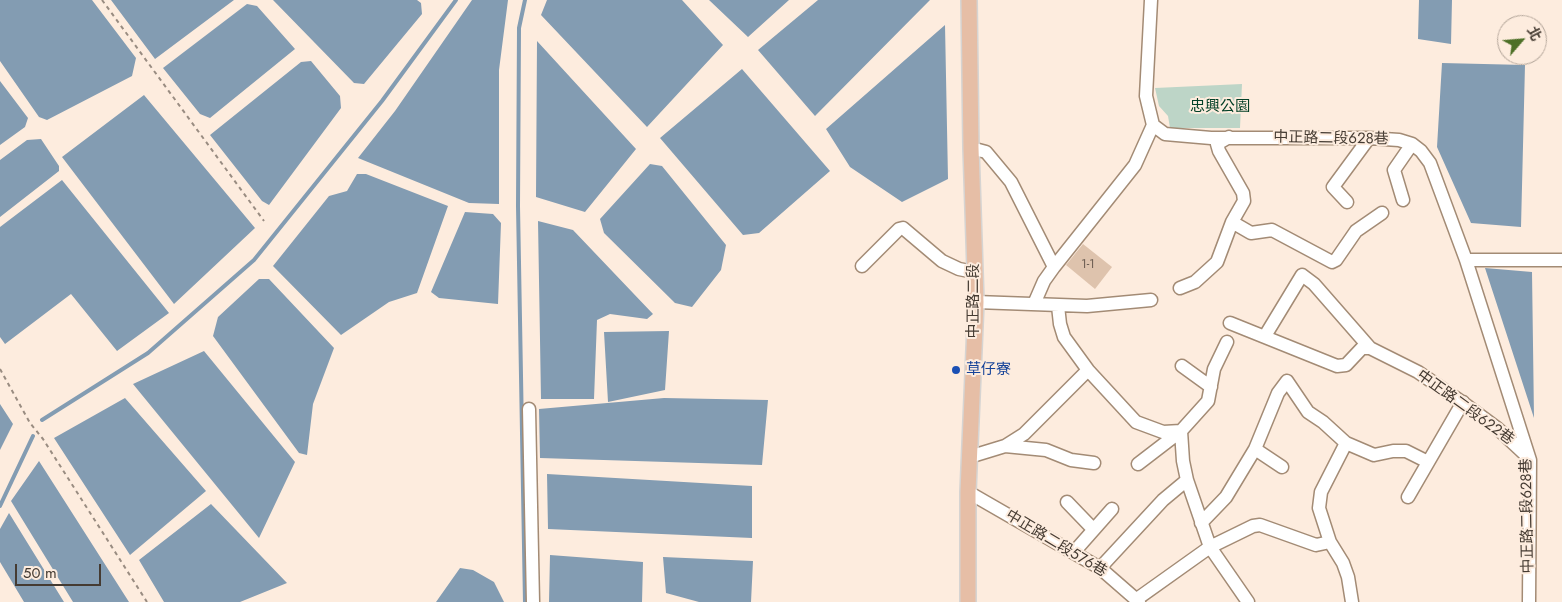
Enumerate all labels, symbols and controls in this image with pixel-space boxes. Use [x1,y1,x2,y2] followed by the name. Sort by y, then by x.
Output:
[1497,15,1547,65] north arrow
[1522,23,1547,44] text: 北
[1190,98,1250,116] park label: 忠興公園
[1273,129,1389,149] street label: 中正路二段628巷
[1081,258,1095,272] house number: 1-1
[965,264,983,338] street label: 中正路二段
[966,361,1011,379] place label: 草仔寮
[950,364,962,376] marker: 草仔寮
[1413,367,1517,449] street label: 中正路二段622巷
[1518,458,1538,574] street label: 中正路二段628巷
[1002,507,1110,581] street label: 中正路二段576巷
[18,554,104,586] scale bar
[23,562,57,584] text: 50 m

